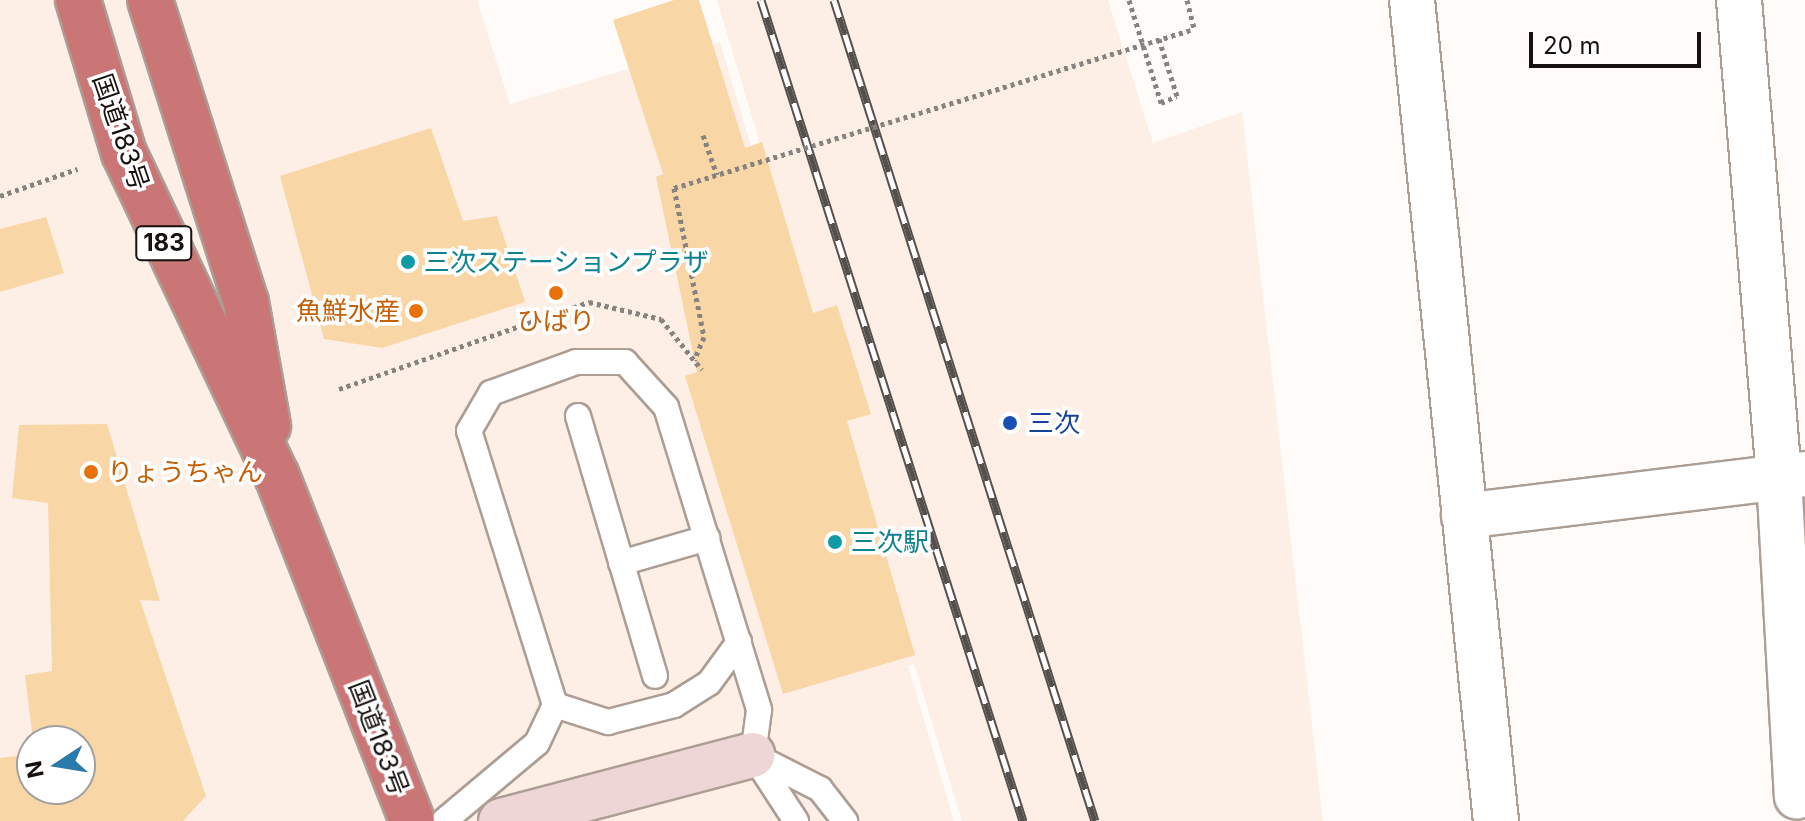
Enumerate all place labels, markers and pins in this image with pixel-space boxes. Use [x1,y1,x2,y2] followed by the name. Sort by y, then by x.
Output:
[424,246,710,278] place label: 三次ステーションプラザ
[399,253,417,271] marker: 三次ステーションプラザ
[547,284,565,302] marker: ひばり
[296,295,400,327] place label: 魚鮮水産
[407,302,425,320] marker: 魚鮮水産
[517,305,595,337] place label: ひばり
[1028,407,1080,439] place label: 三次
[999,412,1021,434] marker: 三次
[107,456,263,488] place label: りょうちゃん
[82,463,100,481] marker: りょうちゃん
[851,526,929,558] place label: 三次駅
[826,533,844,551] marker: 三次駅

